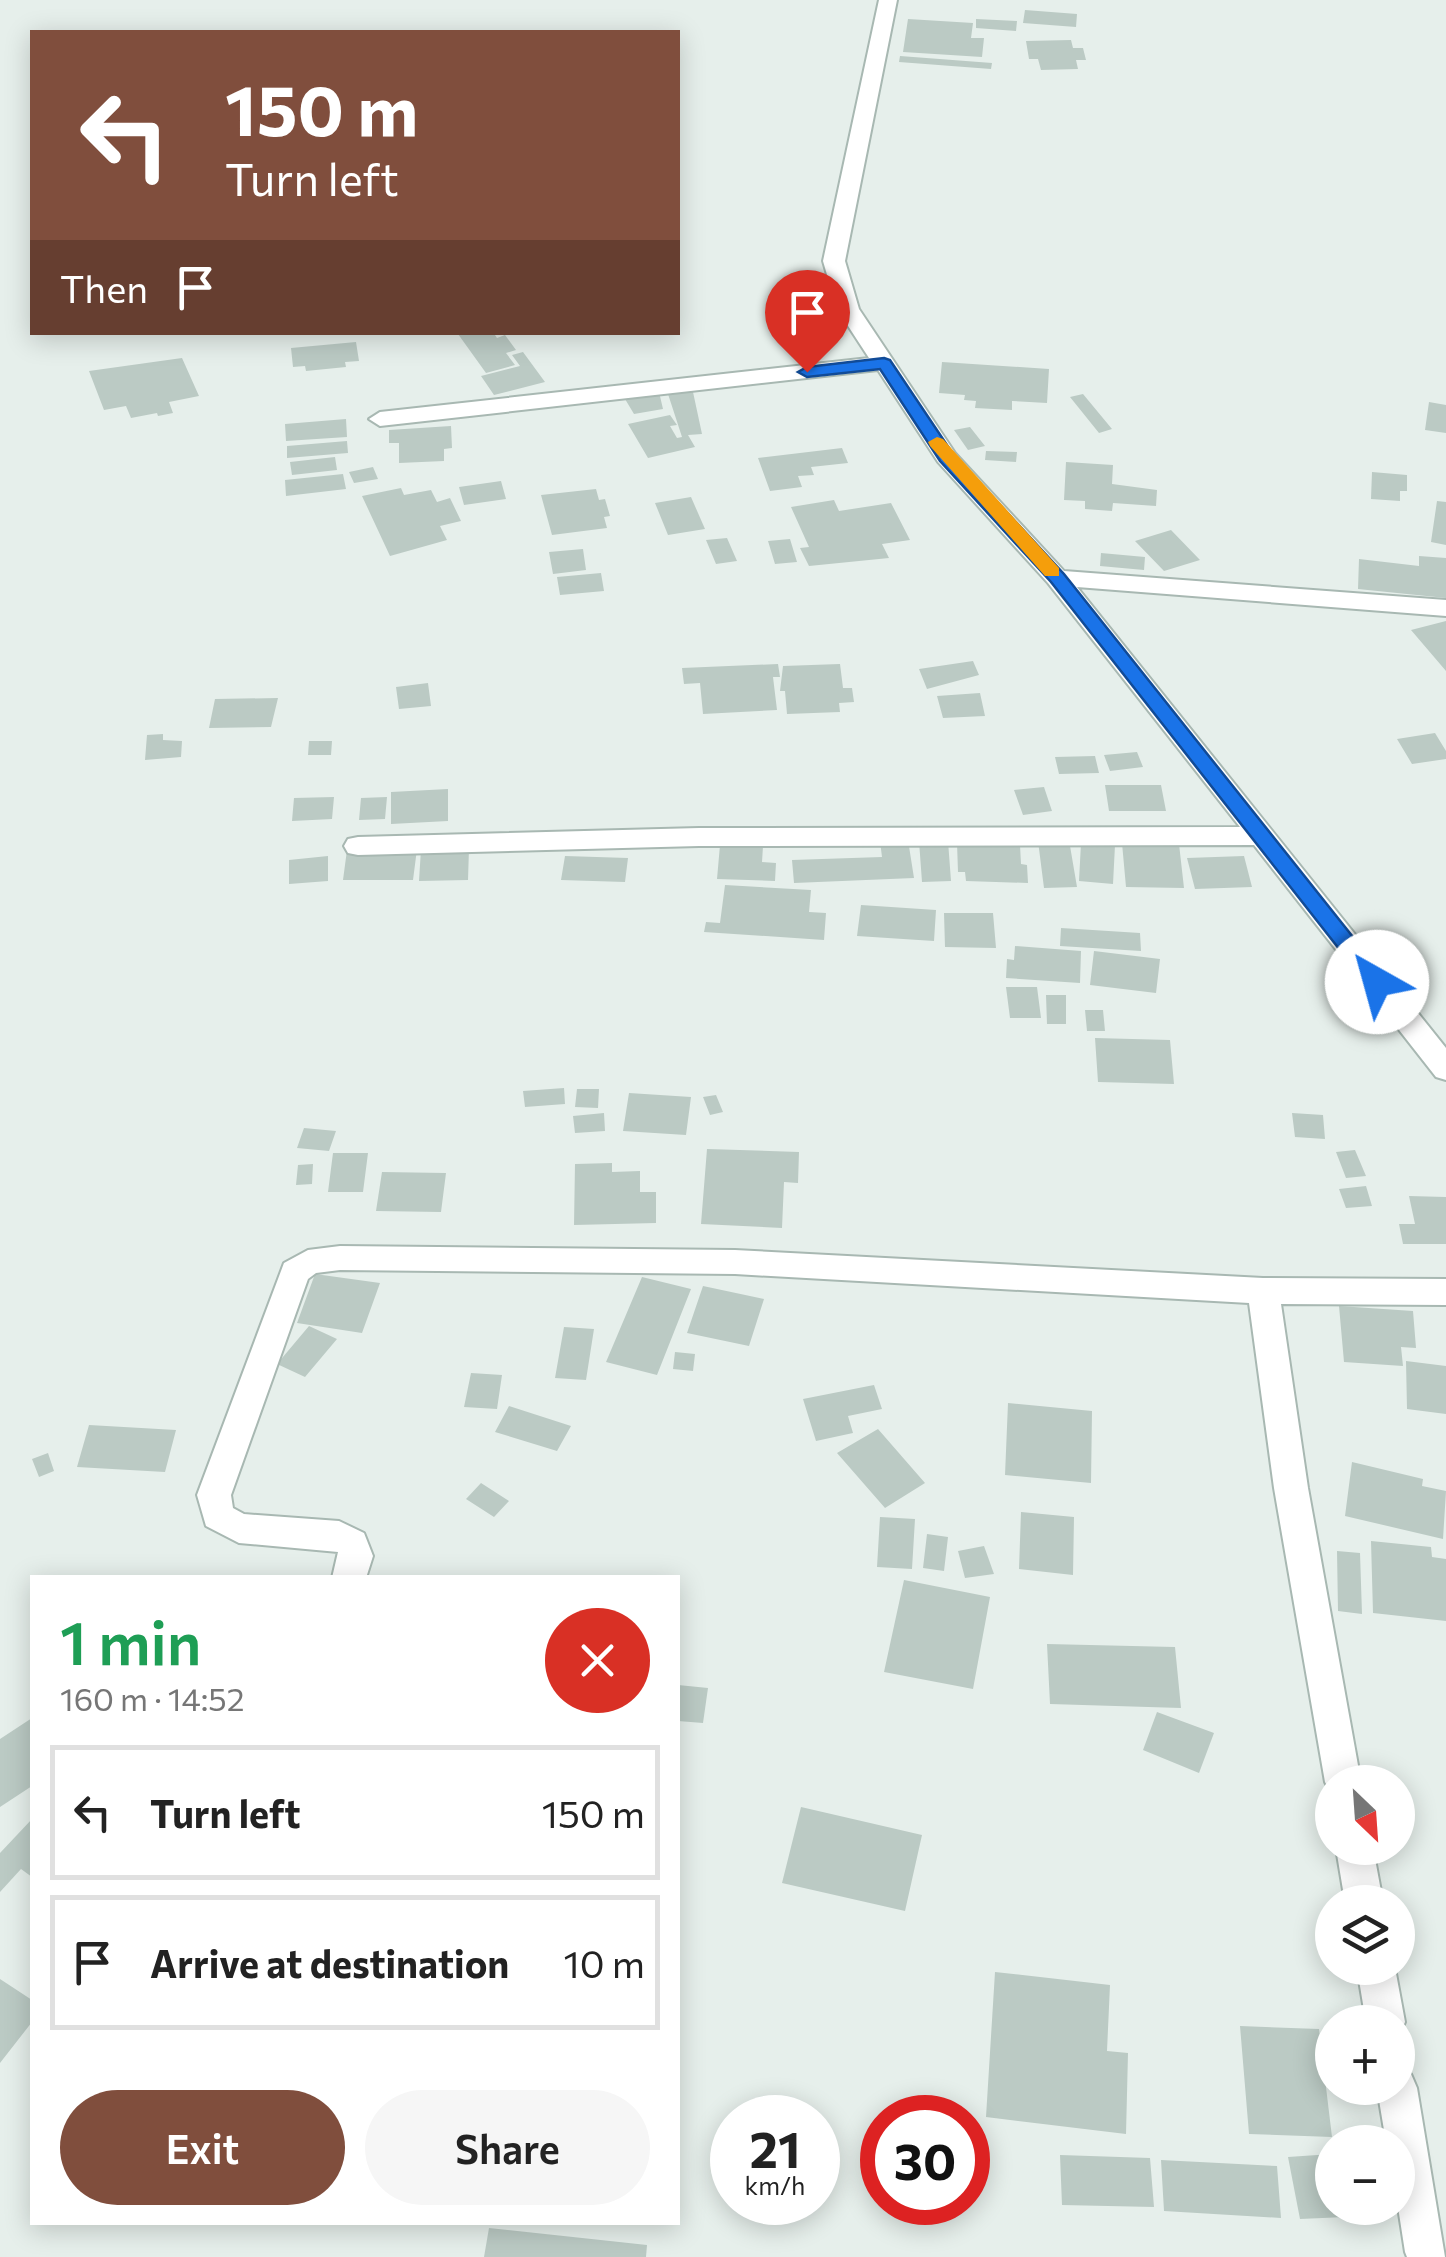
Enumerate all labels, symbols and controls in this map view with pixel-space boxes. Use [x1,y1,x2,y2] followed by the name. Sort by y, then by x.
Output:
[225,65,418,150] text: 150 m
[60,70,190,200] icon: left
[225,150,399,205] text: Turn left
[168,260,223,315] icon: arrive
[60,264,148,311] text: Then
[765,270,850,373] pin
[780,285,835,340] icon: arrive
[1325,930,1429,1034] position arrow
[60,1604,201,1677] text: 1 min
[545,1608,650,1713] button: close
[60,1678,244,1718] text: 160 m · 14:52
[1315,1765,1415,1865] north arrow
[1315,1765,1415,2225] map controls
[65,1785,120,1840] icon: left
[150,1789,301,1836] text: Turn left
[542,1789,645,1836] text: 150 m
[1315,1885,1415,1985] button: layers
[65,1935,120,1990] icon: arrive
[150,1939,509,1986] text: Arrive at destination
[564,1939,645,1986] text: 10 m
[1315,2005,1415,2105] button: +
[60,2090,345,2205] button: Exit
[365,2090,650,2205] button: Share
[860,2095,990,2225] speed limit sign: 30
[749,2117,801,2178] text: 21
[1315,2125,1415,2225] button: −
[745,2170,805,2200] text: km/h

